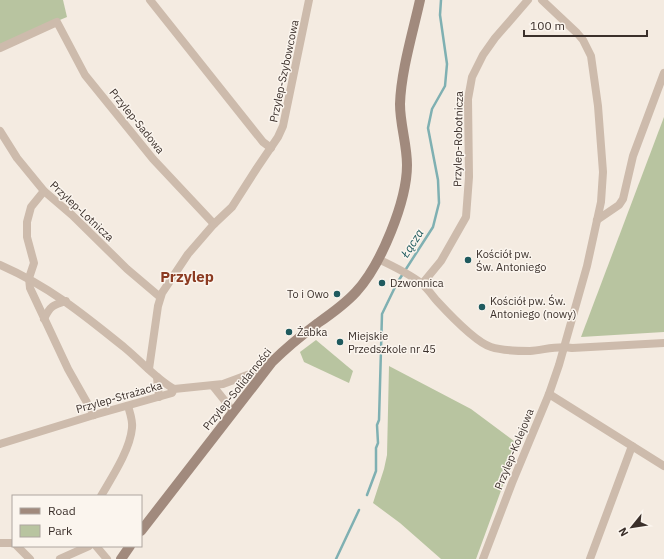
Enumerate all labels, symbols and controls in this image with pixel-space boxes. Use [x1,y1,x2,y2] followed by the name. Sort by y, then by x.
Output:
[524,12,647,38] scale bar
[266,18,302,124] street label: Przylep-Szybowcowa
[530,18,565,33] text: 100 m
[106,86,168,157] street label: Przylep-Sadowa
[450,91,466,187] street label: Przylep-Robotnicza
[47,178,117,244] street label: Przylep-Lotnicza
[397,226,427,261] water label: Łącza
[476,247,546,274] place label: Kościół pw. Św. Antoniego
[463,255,473,265] marker: Kościół pw. Św. Antoniego
[160,267,214,286] district label: Przylep
[390,276,444,290] place label: Dzwonnica
[377,278,387,288] marker: Dzwonnica
[287,287,329,301] place label: To i Owo
[332,289,342,299] marker: To i Owo
[490,294,576,321] place label: Kościół pw. Św. Antoniego (nowy)
[477,302,487,312] marker: Kościół pw. Św. Antoniego (nowy)
[297,325,327,339] place label: Żabka
[284,327,294,337] marker: Żabka
[348,329,436,356] place label: Miejskie Przedszkole nr 45
[335,337,345,347] marker: Miejskie Przedszkole nr 45
[200,345,274,433] street label: Przylep-Solidarności
[74,378,164,416] street label: Przylep-Strażacka
[491,406,537,492] street label: Przylep-Kolejowa
[12,495,142,547] legend
[48,503,76,518] text: Road
[612,507,652,547] north arrow
[48,523,73,538] text: Park
[615,525,631,539] text: N

